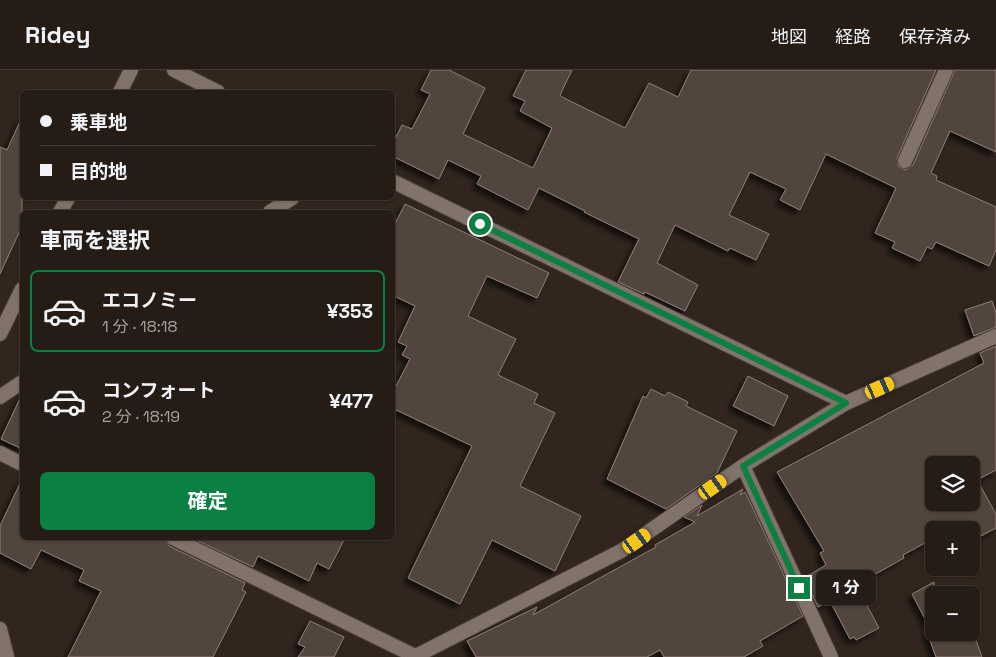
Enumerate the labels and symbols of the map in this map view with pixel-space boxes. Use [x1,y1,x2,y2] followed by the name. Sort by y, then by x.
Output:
[469,213,491,235] route start
[863,375,896,401] car
[696,472,729,502] car
[620,526,653,556] car
[816,570,876,606] callout: 1 分
[788,577,810,599] route end

